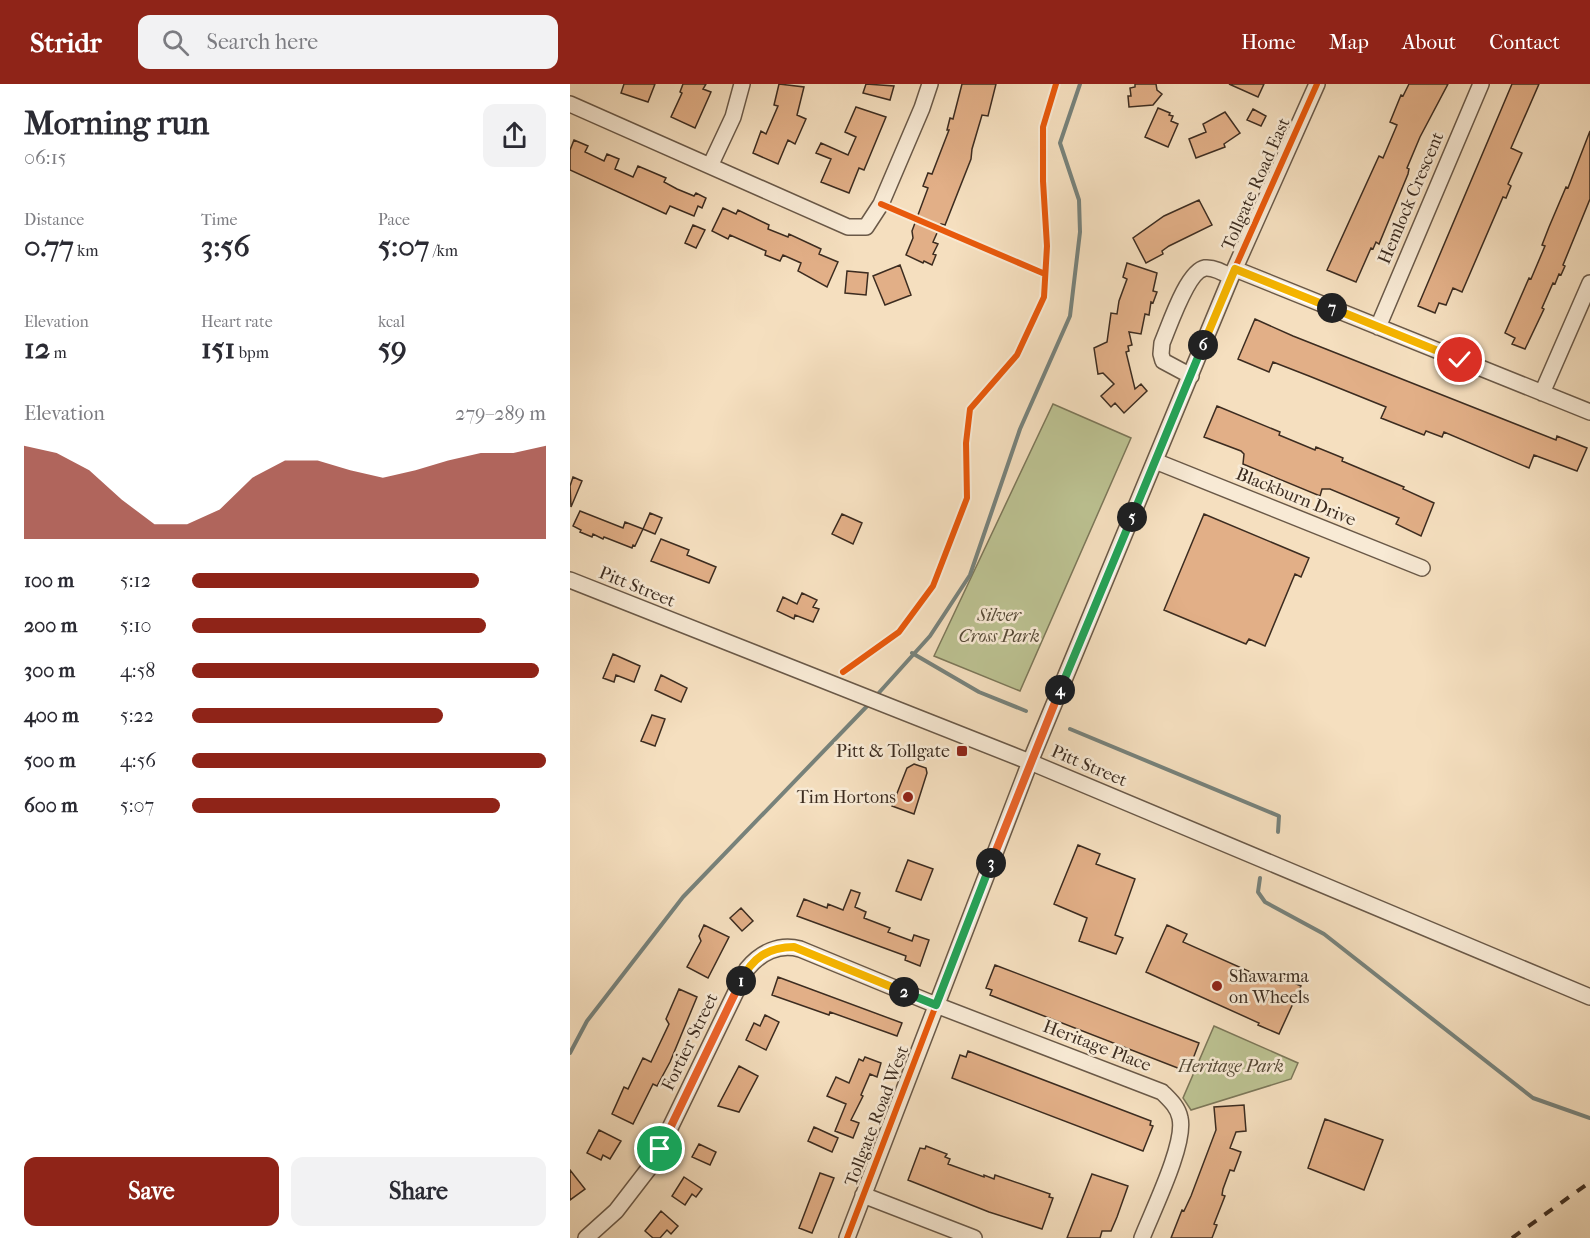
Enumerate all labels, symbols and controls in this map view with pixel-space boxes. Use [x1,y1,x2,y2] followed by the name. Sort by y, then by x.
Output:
[138,15,558,69] search box
[30,26,102,59] text: Stridr
[159,26,192,59] icon: search
[207,29,318,55] text: Search here
[1241,30,1296,54] text: Home
[1329,30,1369,54] text: Map
[1402,30,1456,54] text: About
[1489,30,1560,54] text: Contact
[24,104,209,143] text: Morning run
[483,104,546,167] button: share
[1217,114,1295,253] street label: Tollgate Road East
[1374,128,1449,267] street label: Hemlock Crescent
[24,146,66,169] text: 06:15
[24,210,84,229] text: Distance
[201,210,237,229] text: Time
[378,210,410,229] text: Pace
[24,229,74,264] text: 0.77
[201,229,250,264] text: 3:56
[378,229,429,264] text: 5:07
[74,241,99,260] text: km
[429,241,458,260] text: /km
[1317,293,1347,323] pin: 7
[1328,298,1336,317] text: 7
[24,312,89,331] text: Elevation
[201,312,273,331] text: Heart rate
[378,312,405,331] text: kcal
[1188,330,1218,360] pin: 6
[24,331,50,366] text: 12
[201,331,235,366] text: 151
[378,331,407,366] text: 59
[1434,334,1485,385] pin
[1199,335,1207,354] text: 6
[50,343,67,362] text: m
[235,343,269,362] text: bpm
[1443,343,1476,376] icon: check
[24,402,105,425] text: Elevation
[455,402,546,425] text: 279–289 m
[1233,463,1359,531] street label: Blackburn Drive
[1117,502,1147,532] pin: 5
[1129,507,1135,526] text: 5
[596,562,679,612] street label: Pitt Street
[24,569,74,592] text: 100 m
[120,569,151,592] text: 5:12
[958,605,1040,647] park label: Silver Cross Park
[24,614,77,637] text: 200 m
[120,614,152,637] text: 5:10
[24,659,75,682] text: 300 m
[120,659,155,682] text: 4:58
[1045,675,1075,705] pin: 4
[1055,680,1065,699] text: 4
[24,704,79,727] text: 400 m
[120,704,154,727] text: 5:22
[836,741,950,762] place label: Pitt & Tollgate
[1048,741,1131,792] street label: Pitt Street
[955,744,969,758] marker: Pitt & Tollgate
[24,749,76,772] text: 500 m
[120,749,156,772] text: 4:56
[797,787,896,808] place label: Tim Hortons
[901,790,915,804] marker: Tim Hortons
[24,794,78,817] text: 600 m
[120,794,154,817] text: 5:07
[976,848,1006,878] pin: 3
[988,853,994,872] text: 3
[726,966,756,996] pin: 1
[1229,966,1310,1008] place label: Shawarma on Wheels
[738,971,744,990] text: 1
[889,977,919,1007] pin: 2
[1210,979,1224,993] marker: Shawarma on Wheels
[900,982,908,1001] text: 2
[657,989,723,1094] street label: Fortier Street
[1040,1016,1154,1076] street label: Heritage Place
[841,1042,914,1189] street label: Tollgate Road West
[1177,1056,1284,1077] park label: Heritage Park
[634,1123,685,1174] pin
[643,1132,676,1165] icon: arrive
[24,1157,279,1226] button: Save
[291,1157,546,1226] button: Share

